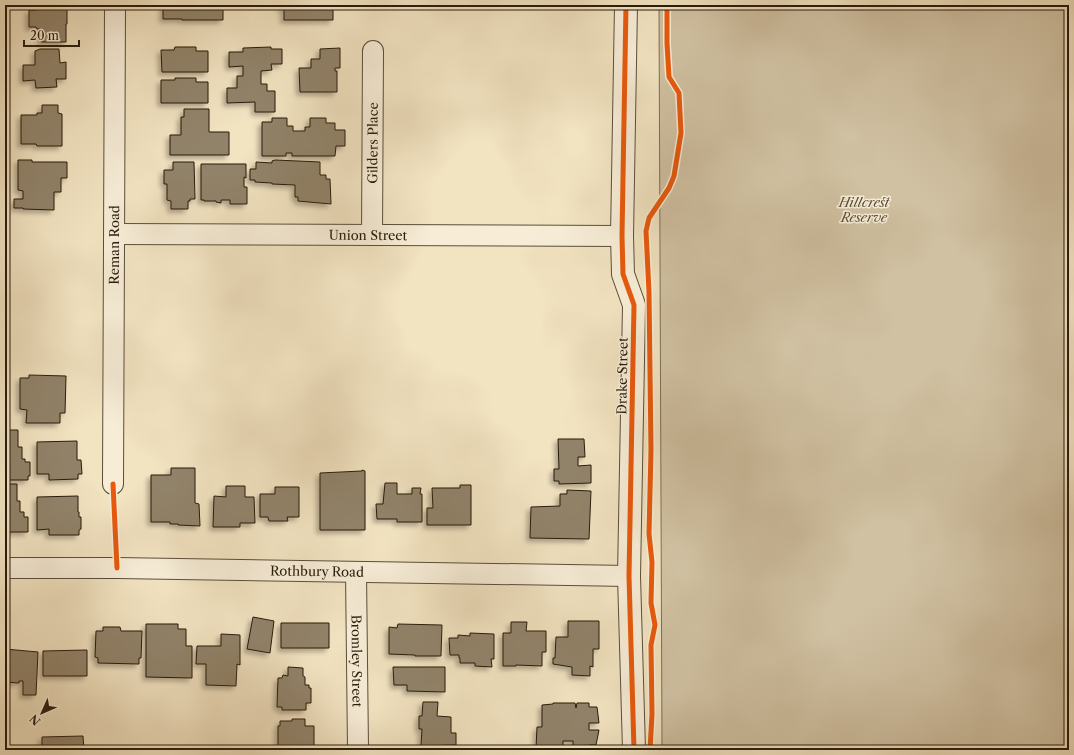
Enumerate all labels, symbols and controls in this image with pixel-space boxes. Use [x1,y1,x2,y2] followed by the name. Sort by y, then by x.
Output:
[24,22,79,48] scale bar
[30,28,59,43] text: 20 m
[364,102,381,184] street label: Gilders Place
[838,194,890,225] park label: Hillcrest Reserve
[106,205,122,285] street label: Reman Road
[329,227,408,243] street label: Union Street
[613,337,631,415] street label: Drake Street
[270,562,364,580] street label: Rothbury Road
[348,615,366,708] street label: Bromley Street
[22,693,62,733] north arrow
[26,711,43,728] text: N

